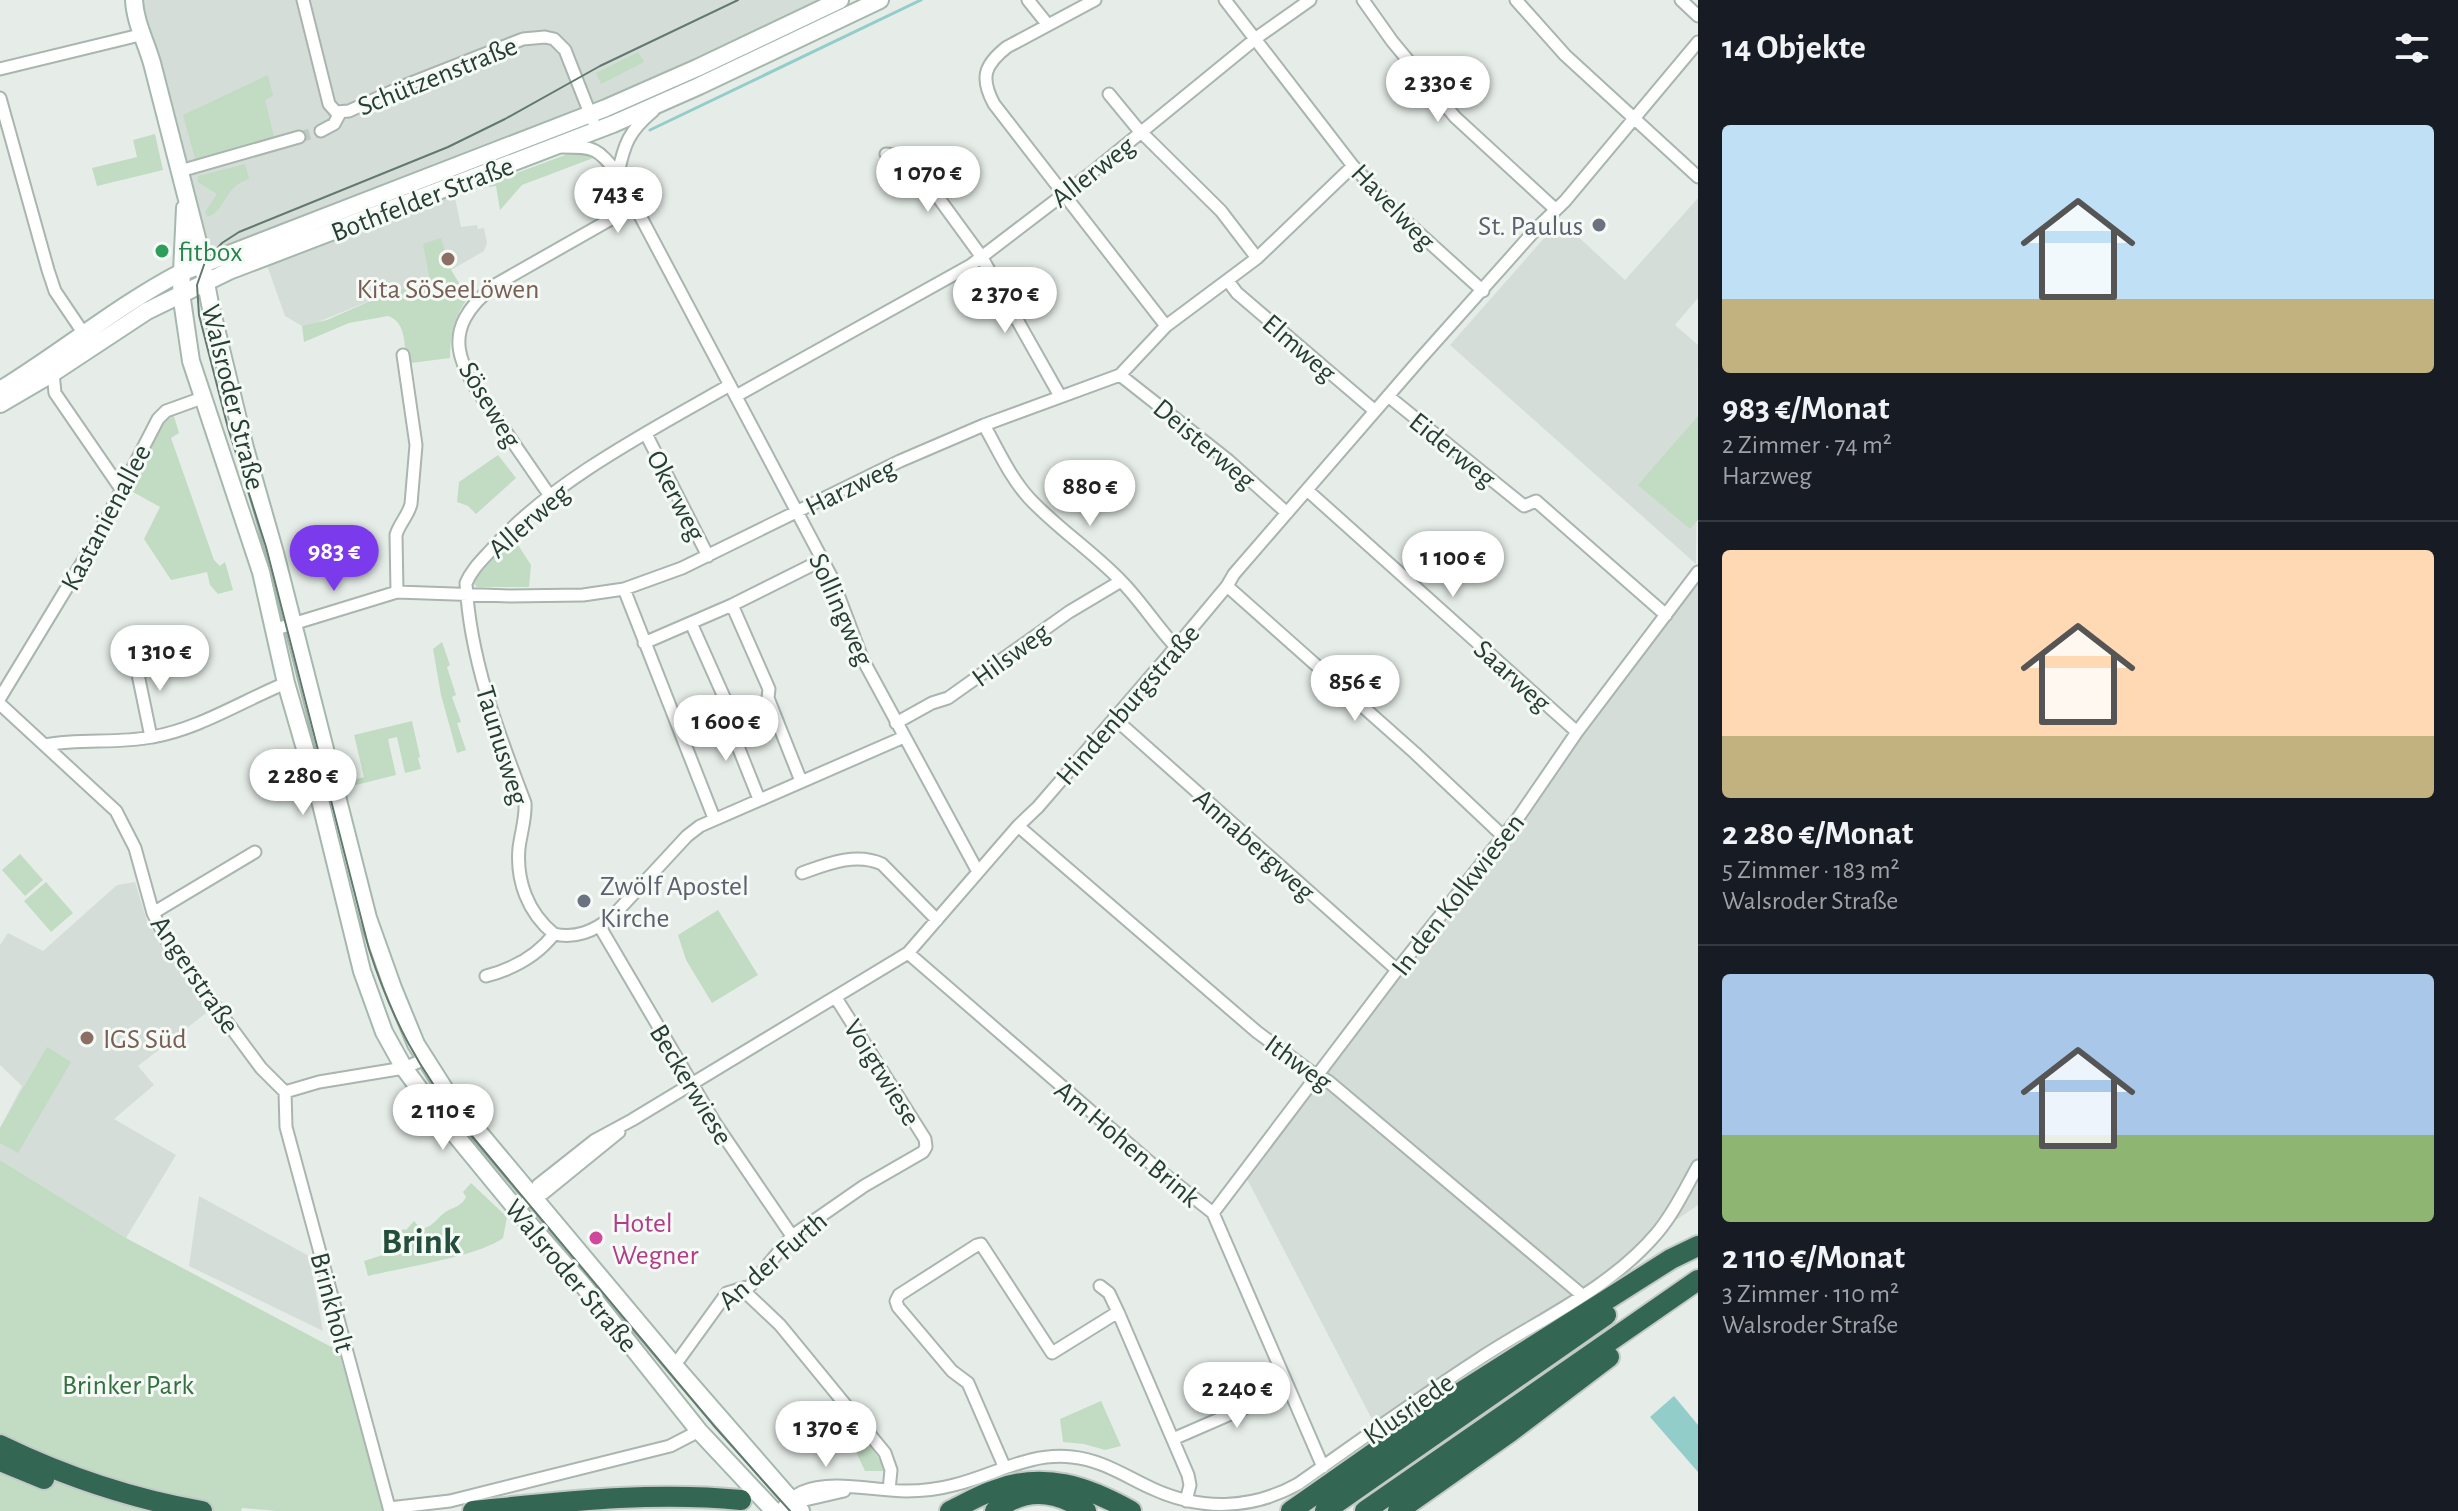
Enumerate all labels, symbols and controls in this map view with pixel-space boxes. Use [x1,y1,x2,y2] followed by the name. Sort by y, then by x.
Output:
[2390,26,2434,70] icon: filters
[1722,31,1866,65] text: 14 Objekte
[354,32,521,122] street label: Schützenstraße
[1364,56,1512,124] pin: 2 330 €
[1404,69,1472,95] text: 2 330 €
[1046,131,1140,213] street label: Allerweg
[854,146,1002,214] pin: 1 070 €
[328,152,518,247] street label: Bothfelder Straße
[894,159,962,185] text: 1 070 €
[1345,159,1440,256] street label: Havelweg
[562,167,674,235] pin: 743 €
[2006,177,2150,321] icon: home
[592,180,644,206] text: 743 €
[1478,213,1583,241] place label: St. Paulus
[1590,216,1608,234] marker: St. Paulus
[178,239,242,267] place label: fitbox
[153,242,171,260] marker: fitbox
[439,250,457,268] marker: Kita SöSeeLöwen
[931,267,1079,335] pin: 2 370 €
[356,276,540,304] place label: Kita SöSeeLöwen
[971,280,1039,306] text: 2 370 €
[196,302,269,493] street label: Walsroder Straße
[1257,309,1341,388] street label: Elmweg
[453,357,526,453] street label: Söseweg
[1722,392,1889,426] text: 983 €/Monat
[1147,394,1260,495] street label: Deisterweg
[1403,408,1500,494] street label: Eiderweg
[1722,432,1892,458] text: 2 Zimmer · 74 m²
[57,440,157,596] street label: Kastanienallee
[641,446,710,546] street label: Okerweg
[801,454,901,522] street label: Harzweg
[1034,460,1146,528] pin: 880 €
[1722,463,1812,489] text: Harzweg
[1062,473,1118,499] text: 880 €
[484,479,575,564] street label: Allerweg
[278,525,390,593] pin: 983 €
[1379,531,1527,599] pin: 1 100 €
[308,538,360,564] text: 983 €
[1420,544,1486,570] text: 1 100 €
[803,549,877,671] street label: Sollingweg
[2006,602,2150,746] icon: home
[967,618,1055,693] street label: Hilsweg
[1051,620,1206,791] street label: Hindenburgstraße
[86,625,234,693] pin: 1 310 €
[1468,635,1556,718] street label: Saarweg
[128,638,192,664] text: 1 310 €
[1299,655,1411,723] pin: 856 €
[1329,668,1381,694] text: 856 €
[470,683,533,809] street label: Taunusweg
[652,695,800,763] pin: 1 600 €
[691,708,761,734] text: 1 600 €
[229,749,377,817] pin: 2 280 €
[268,762,338,788] text: 2 280 €
[1188,784,1320,907] street label: Annabergweg
[1387,809,1530,982] street label: In den Kolkwiesen
[1722,817,1913,851] text: 2 280 €/Monat
[1722,857,1900,883] text: 5 Zimmer · 183 m²
[600,873,749,933] place label: Zwölf Apostel Kirche
[1722,888,1898,914] text: Walsroder Straße
[575,892,593,910] marker: Zwölf Apostel Kirche
[145,911,244,1039] street label: Angerstraße
[838,1015,925,1131] street label: Voigtwiese
[644,1020,737,1150] street label: Beckerwiese
[103,1026,187,1054] place label: IGS Süd
[2006,1026,2150,1170] icon: home
[78,1029,96,1047] marker: IGS Süd
[1259,1030,1337,1097] street label: Ithweg
[1049,1076,1205,1213] street label: Am Hohen Brink
[369,1084,517,1152] pin: 2 110 €
[411,1097,475,1123] text: 2 110 €
[499,1195,642,1358] street label: Walsroder Straße
[714,1207,833,1316] street label: An der Furth
[612,1210,698,1270] place label: Hotel Wegner
[381,1224,461,1260] district label: Brink
[587,1229,605,1247] marker: Hotel Wegner
[1722,1241,1905,1275] text: 2 110 €/Monat
[304,1250,358,1355] street label: Brinkholt
[1722,1281,1899,1307] text: 3 Zimmer · 110 m²
[1722,1312,1898,1338] text: Walsroder Straße
[1163,1362,1311,1430] pin: 2 240 €
[1359,1369,1459,1451] street label: Klusriede
[62,1372,194,1400] park label: Brinker Park
[1201,1375,1273,1401] text: 2 240 €
[752,1401,900,1469] pin: 1 370 €
[793,1414,859,1440] text: 1 370 €

